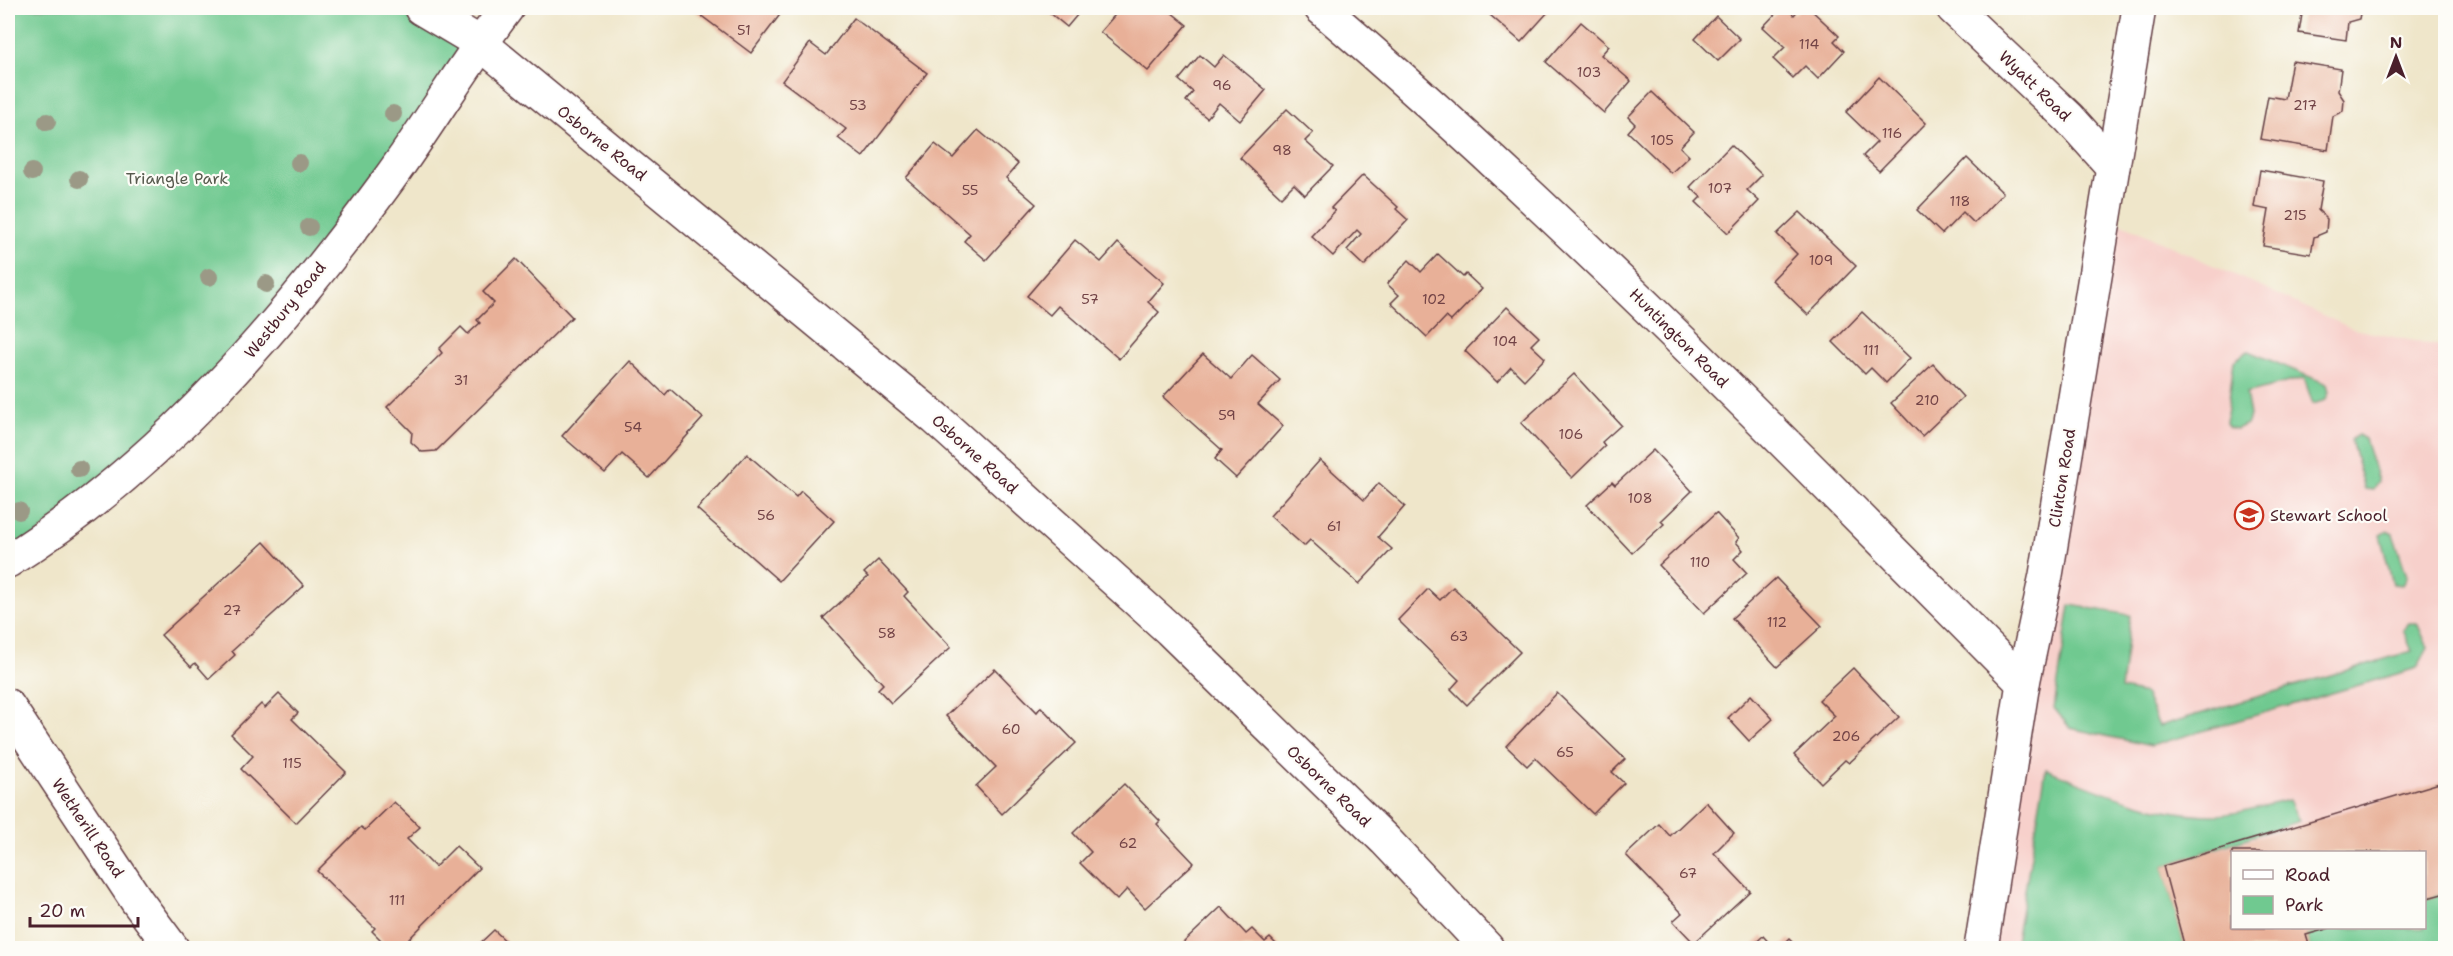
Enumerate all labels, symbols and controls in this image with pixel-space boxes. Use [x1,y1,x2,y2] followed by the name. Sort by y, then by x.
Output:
[737,21,751,39] house number: 51
[2366,27,2426,87] north arrow
[2390,32,2402,53] text: N
[1799,35,1819,53] house number: 114
[1994,46,2076,126] street label: Wyatt Road
[1577,63,1601,81] house number: 103
[1212,76,1232,94] house number: 96
[849,96,867,114] house number: 53
[2293,96,2317,114] house number: 217
[553,100,651,186] street label: Osborne Road
[1882,124,1902,142] house number: 116
[1650,131,1674,149] house number: 105
[1272,141,1292,159] house number: 98
[126,168,228,189] park label: Triangle Park
[1708,179,1732,197] house number: 107
[962,181,978,199] house number: 55
[1950,192,1970,210] house number: 118
[2283,206,2307,224] house number: 215
[1809,251,1833,269] house number: 109
[240,257,330,363] street label: Westbury Road
[1625,284,1733,392] street label: Huntington Road
[1081,290,1099,308] house number: 57
[1422,290,1446,308] house number: 102
[1493,332,1518,350] house number: 104
[1863,341,1879,359] house number: 111
[454,371,468,389] house number: 31
[1915,391,1939,409] house number: 210
[1218,406,1236,424] house number: 59
[927,410,1023,498] street label: Osborne Road
[624,418,642,436] house number: 54
[1559,425,1583,443] house number: 106
[2044,427,2080,529] street label: Clinton Road
[1628,489,1652,507] house number: 108
[2233,499,2265,531] school or university icon: Stewart School
[2270,505,2388,526] place label: Stewart School
[757,506,775,524] house number: 56
[1327,517,1341,535] house number: 61
[1690,553,1710,571] house number: 110
[223,601,241,619] house number: 27
[1767,613,1787,631] house number: 112
[878,624,896,642] house number: 58
[1450,627,1468,645] house number: 63
[1001,720,1021,738] house number: 60
[1832,727,1860,745] house number: 206
[1282,740,1376,832] street label: Osborne Road
[1556,743,1574,761] house number: 65
[282,754,302,772] house number: 115
[47,774,129,882] street label: Wetherill Road
[1119,834,1137,852] house number: 62
[2231,851,2426,929] legend
[2285,863,2330,887] text: Road
[1679,864,1697,882] house number: 67
[30,890,138,928] scale bar
[389,891,405,909] house number: 111
[2285,893,2324,917] text: Park
[39,899,85,923] text: 20 m

